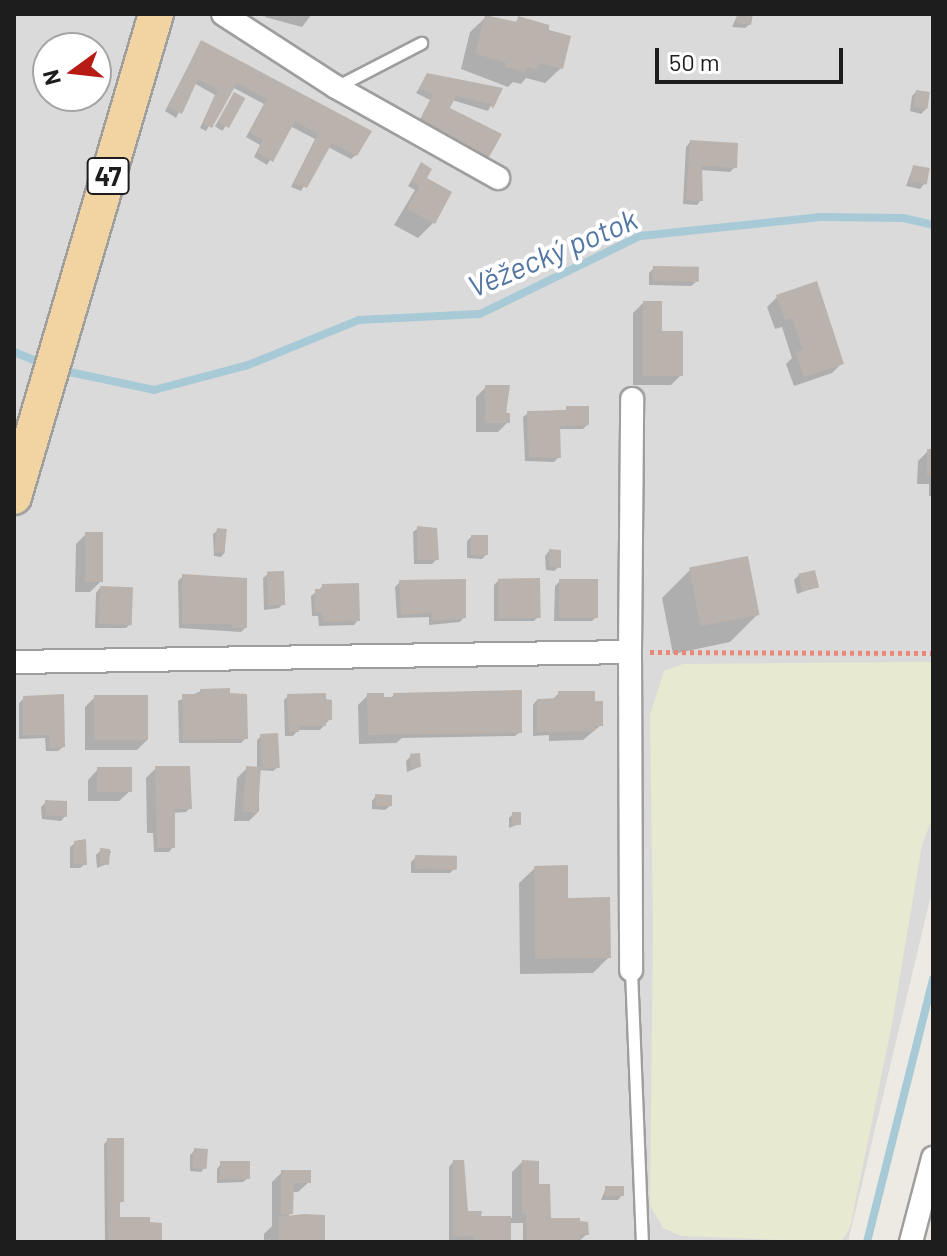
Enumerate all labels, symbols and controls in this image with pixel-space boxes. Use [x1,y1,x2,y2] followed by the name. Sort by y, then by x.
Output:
[32,32,112,112] north arrow
[659,32,847,82] scale bar
[669,47,720,76] text: 50 m
[36,67,65,88] text: N
[86,154,130,198] road number: 47
[462,200,642,304] water label: Věžecký potok

